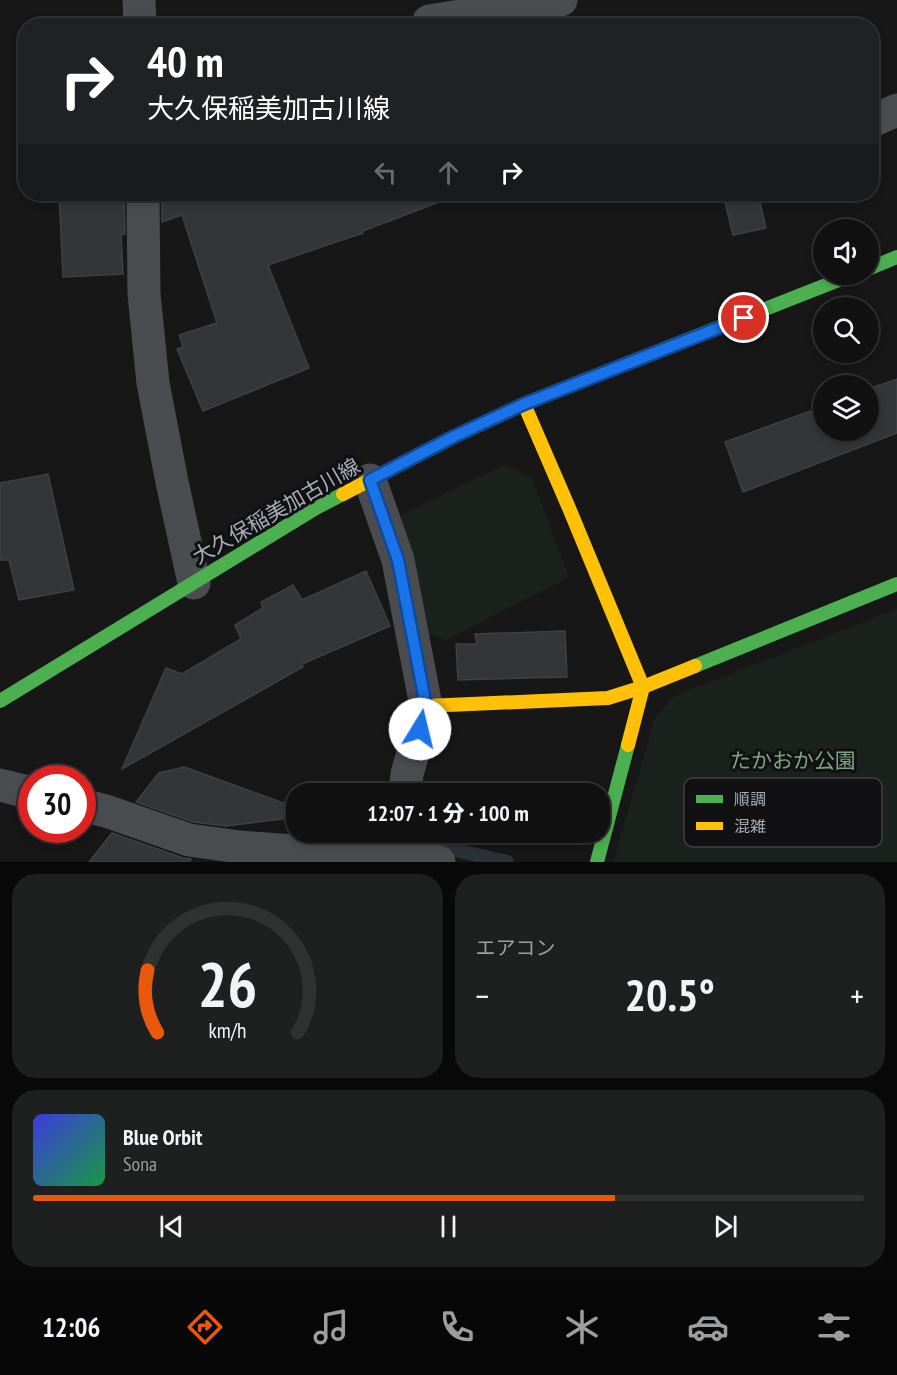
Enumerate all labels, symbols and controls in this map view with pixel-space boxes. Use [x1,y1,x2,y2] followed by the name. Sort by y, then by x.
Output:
[147,34,224,89] text: 40 m
[48,42,126,120] icon: right
[147,91,390,125] text: 大久保稲美加古川線
[369,156,402,189] icon: left
[432,156,465,189] icon: ahead
[495,156,528,189] icon: right
[813,219,879,441] map controls
[813,219,879,285] button: sound
[718,292,769,343] pin
[813,297,879,363] button: search
[727,301,760,334] icon: arrive
[813,375,879,441] button: layers
[187,452,365,570] street label: 大久保稲美加古川線
[388,697,452,761] position arrow
[730,747,856,774] park label: たかおか公園
[18,765,96,843] speed limit sign: 30
[684,778,882,847] legend
[734,789,766,809] text: 順調
[367,799,529,827] text: 12:07 · 1 分 · 100 m
[734,816,766,836] text: 混雑
[476,935,556,961] text: エアコン
[197,943,257,1024] text: 26
[625,965,715,1023] text: 20.5°
[476,974,489,1017] text: −
[850,974,864,1017] text: +
[208,1016,246,1044] text: km/h
[123,1123,202,1151] text: Blue Orbit
[123,1151,157,1177] text: Sona
[155,1210,188,1243] icon: previous
[432,1210,465,1243] icon: pause
[709,1210,742,1243] icon: next
[184,1306,226,1348] icon: directions
[310,1306,352,1348] icon: music
[436,1306,478,1348] icon: phone
[561,1306,603,1348] icon: climate
[687,1306,729,1348] icon: car
[813,1306,855,1348] icon: filters
[42,1310,100,1344] text: 12:06

